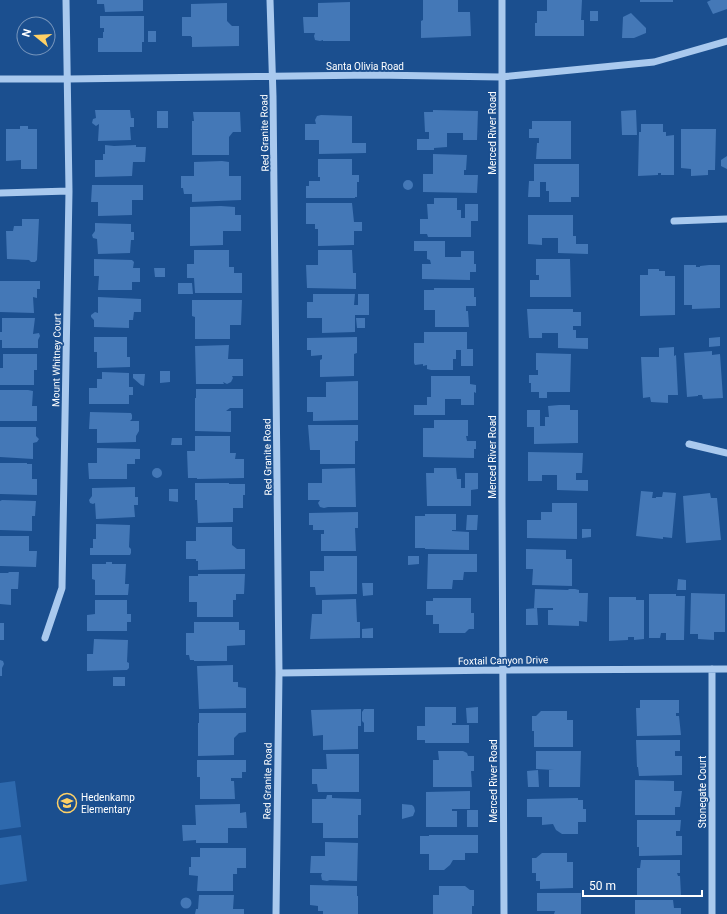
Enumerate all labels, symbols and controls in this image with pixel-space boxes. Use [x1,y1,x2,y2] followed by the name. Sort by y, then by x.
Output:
[16,16,56,56] north arrow
[20,27,34,39] text: N
[326,61,404,72] street label: Santa Olivia Road
[487,91,498,175] street label: Merced River Road
[258,94,271,172] street label: Red Granite Road
[50,313,63,407] street label: Mount Whitney Court
[487,415,498,499] street label: Merced River Road
[261,418,274,496] street label: Red Granite Road
[458,654,548,667] street label: Foxtail Canyon Drive
[488,739,499,823] street label: Merced River Road
[261,742,274,820] street label: Red Granite Road
[697,756,708,828] street label: Stonegate Court
[56,792,78,814] school or university icon: Hedenkamp Elementary
[81,792,135,815] place label: Hedenkamp Elementary
[583,872,702,898] scale bar
[589,879,616,893] text: 50 m

